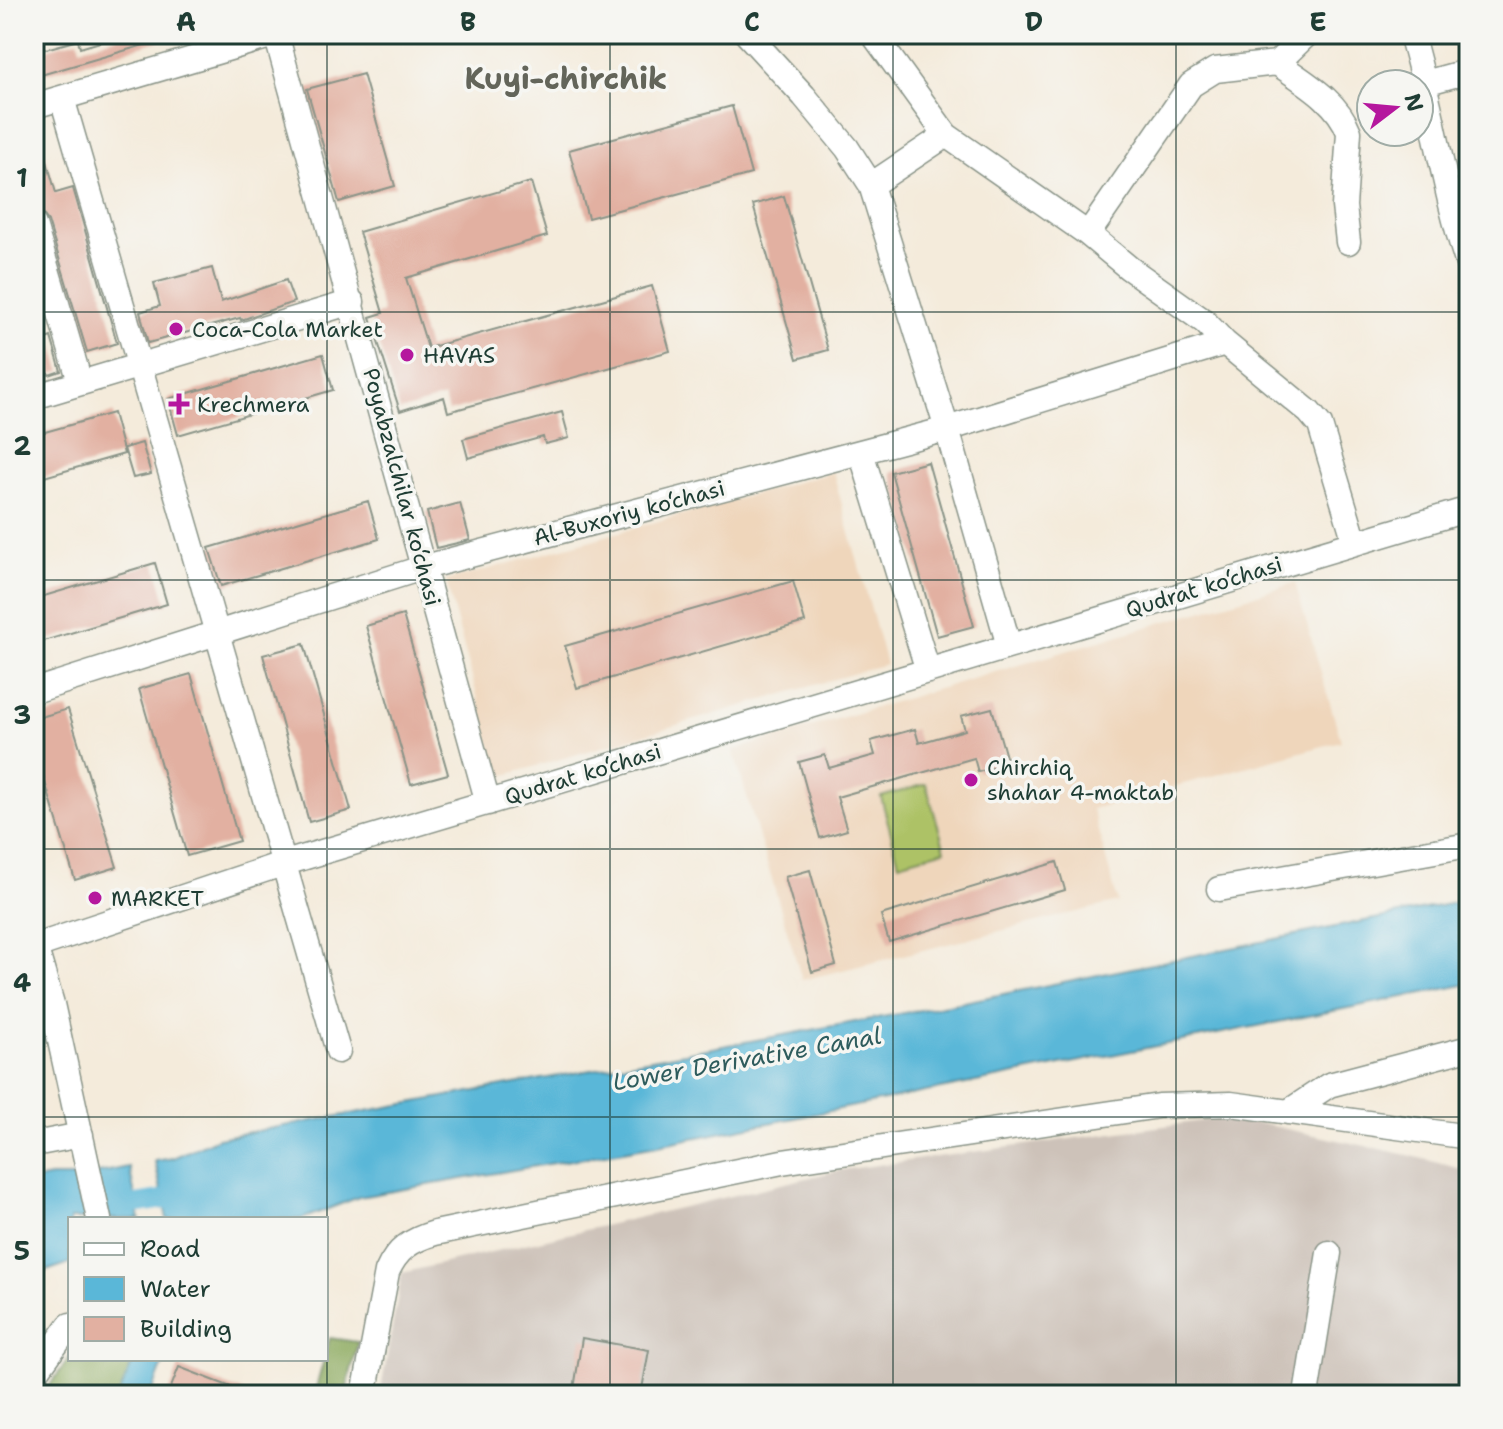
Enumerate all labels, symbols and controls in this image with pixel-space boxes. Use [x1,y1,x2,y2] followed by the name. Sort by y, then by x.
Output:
[176,4,196,39] text: A
[460,4,476,39] text: B
[744,4,760,39] text: C
[1025,4,1043,39] text: D
[1309,4,1327,39] text: E
[465,58,667,99] district label: Kuyi-chirchik
[1355,68,1435,148] north arrow
[1397,90,1430,115] text: N
[16,160,28,195] text: 1
[192,315,383,344] place label: Coca-Cola Market
[167,320,185,338] marker: Coca-Cola Market
[423,341,495,370] place label: HAVAS
[398,346,416,364] marker: HAVAS
[356,365,448,609] street label: Poyabzalchilar ko‘chasi
[197,390,310,419] place label: Krechmera
[168,393,190,415] marker: Krechmera
[13,428,31,463] text: 2
[530,473,728,553] street label: Al-Buxoriy ko‘chasi
[1122,549,1286,625] street label: Qudrat ko‘chasi
[13,697,31,732] text: 3
[501,736,665,812] street label: Qudrat ko‘chasi
[987,753,1174,807] place label: Chirchiq shahar 4-maktab
[962,771,980,789] marker: Chirchiq shahar 4-maktab
[111,884,204,913] place label: MARKET
[86,889,104,907] marker: MARKET
[13,965,31,1000] text: 4
[610,1020,884,1098] water label: Lower Derivative Canal
[68,1217,328,1361] legend
[14,1233,30,1268] text: 5
[140,1233,200,1265] text: Road
[140,1273,211,1305] text: Water
[140,1313,232,1345] text: Building

